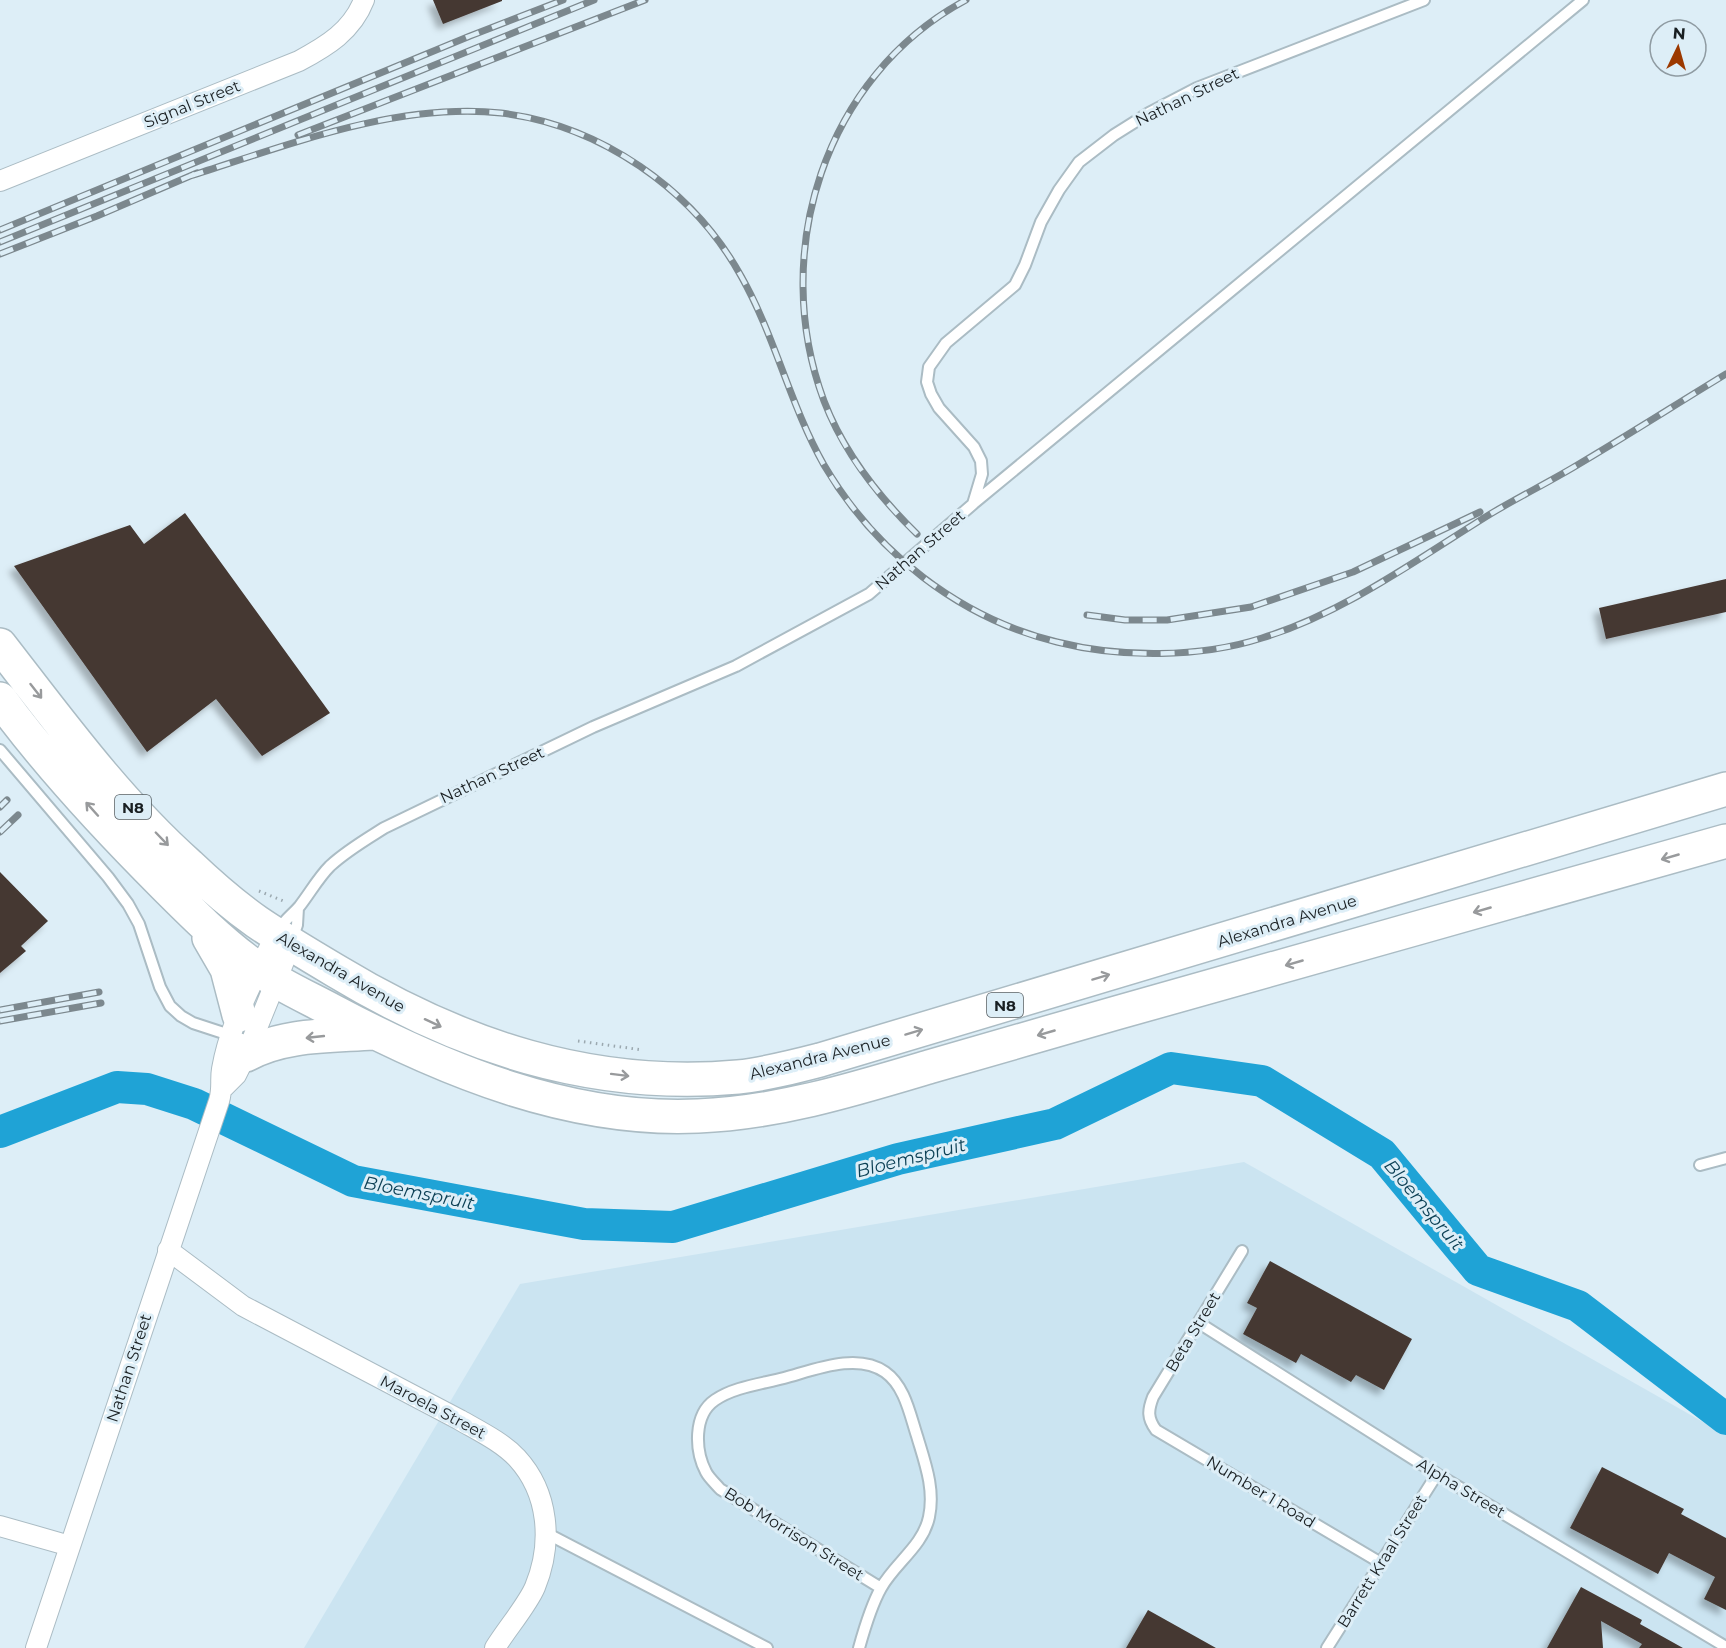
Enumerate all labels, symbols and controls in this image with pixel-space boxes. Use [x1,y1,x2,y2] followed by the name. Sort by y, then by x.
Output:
[1648,18,1708,78] north arrow
[1672,24,1687,44] text: N
[1132,64,1242,130] street label: Nathan Street
[141,76,243,132] street label: Signal Street
[871,506,969,594] street label: Nathan Street
[30,683,43,699] one-way arrow
[437,742,547,807] street label: Nathan Street
[115,795,151,819] road number: N8
[85,802,99,817] one-way arrow
[155,832,170,847] one-way arrow
[1661,852,1680,863] one-way arrow
[1215,891,1359,951] street label: Alexandra Avenue
[1473,905,1492,916] one-way arrow
[274,928,408,1016] street label: Alexandra Avenue
[1285,958,1304,969] one-way arrow
[1091,971,1110,982] one-way arrow
[987,993,1023,1017] road number: N8
[424,1018,442,1030] one-way arrow
[904,1026,923,1037] one-way arrow
[1037,1028,1056,1039] one-way arrow
[748,1030,892,1084] street label: Alexandra Avenue
[306,1032,325,1043] one-way arrow
[610,1070,630,1081] one-way arrow
[854,1134,969,1182] water label: Bloemspruit
[1380,1155,1469,1256] water label: Bloemspruit
[362,1172,477,1215] water label: Bloemspruit
[1162,1288,1225,1375] street label: Beta Street
[103,1311,156,1424] street label: Nathan Street
[377,1371,490,1443] street label: Maroela Street
[1203,1452,1319,1532] street label: Number 1 Road
[1413,1454,1509,1522] street label: Alpha Street
[721,1483,868,1585] street label: Bob Morrison Street
[1333,1491,1431,1631] street label: Barrett Kraal Street

